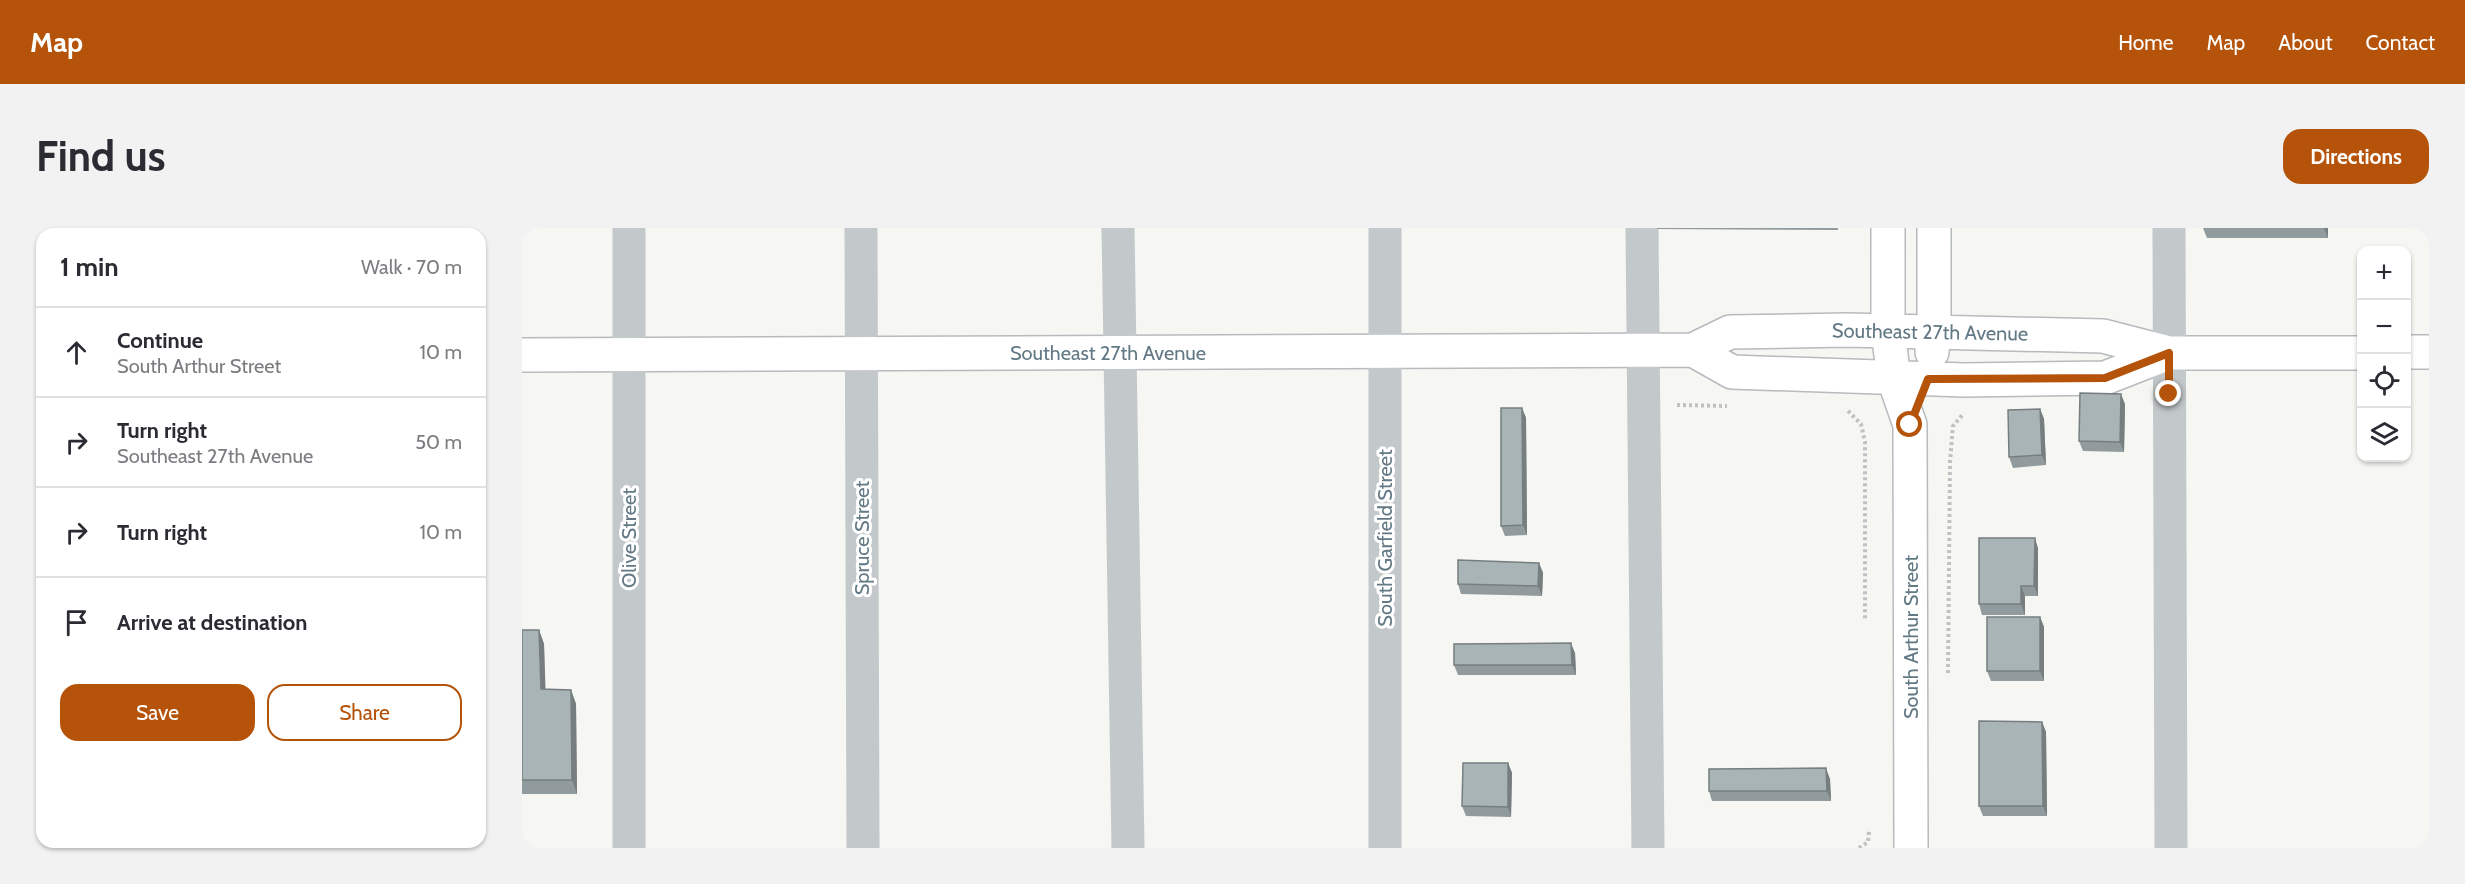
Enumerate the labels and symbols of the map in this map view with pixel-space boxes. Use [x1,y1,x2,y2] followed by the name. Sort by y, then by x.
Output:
[1832,318,2028,346] street label: Southeast 27th Avenue
[1010,341,1206,365] street label: Southeast 27th Avenue
[2155,380,2181,406] route end
[1896,411,1922,437] route start
[1373,449,1397,627] street label: South Garfield Street
[850,480,874,595] street label: Spruce Street
[617,488,641,588] street label: Olive Street
[1899,555,1923,719] street label: South Arthur Street

